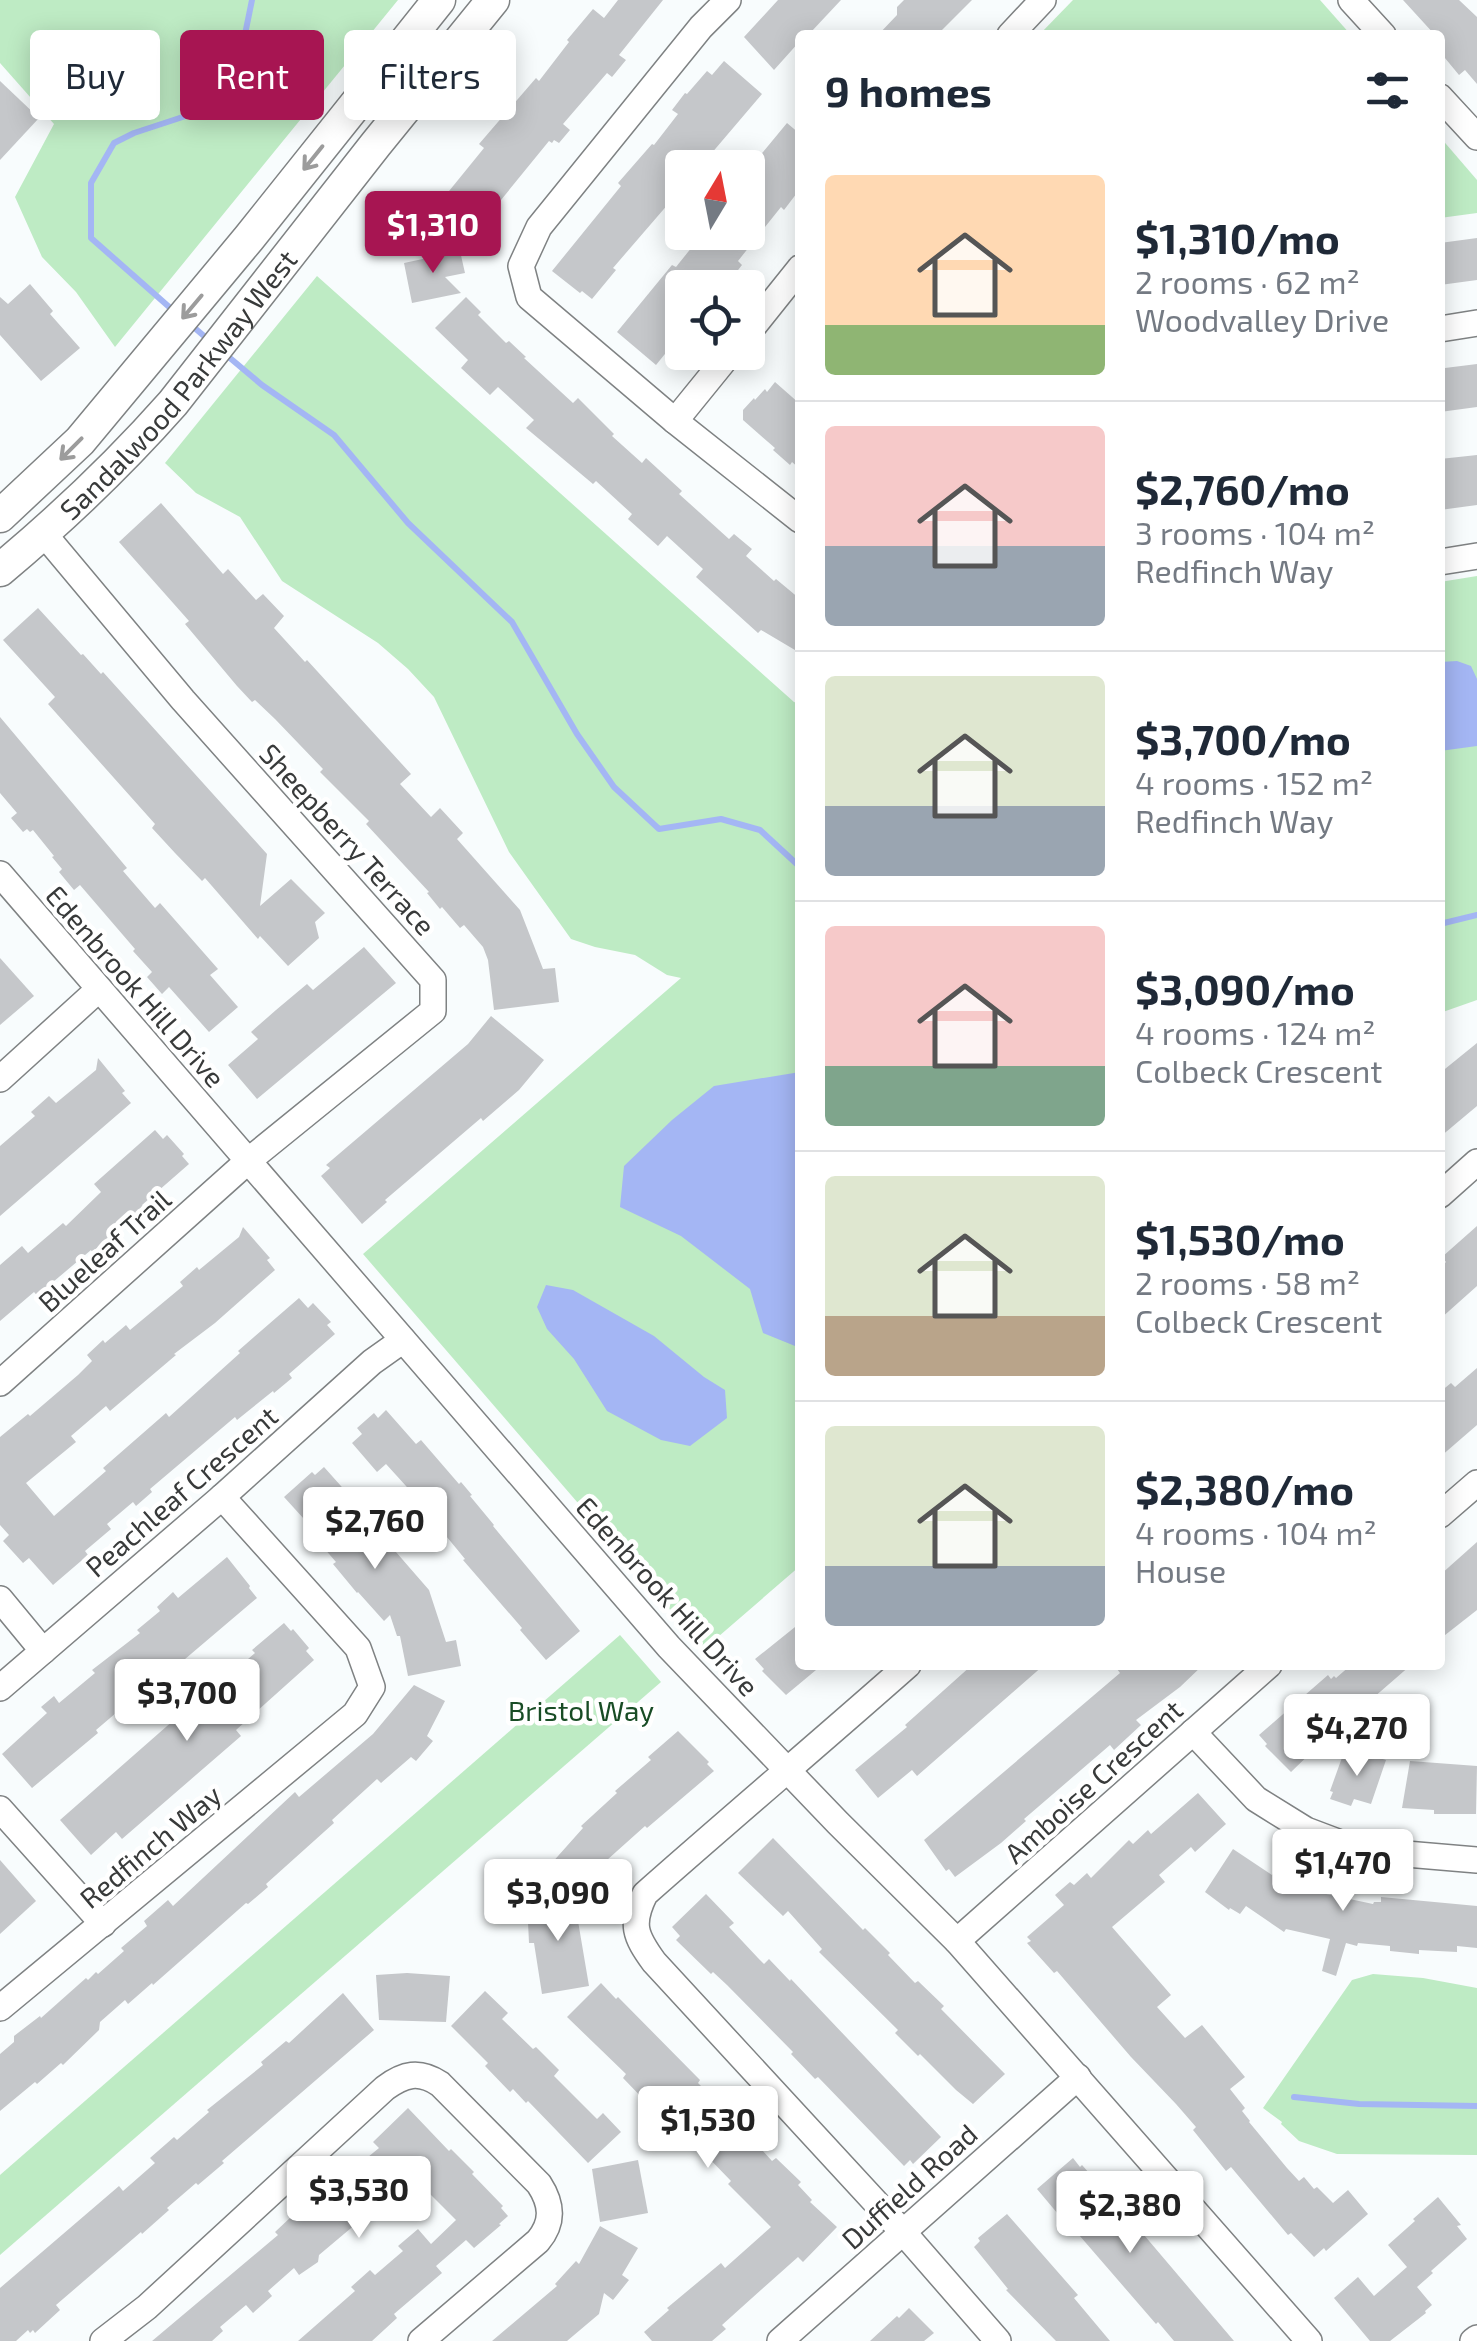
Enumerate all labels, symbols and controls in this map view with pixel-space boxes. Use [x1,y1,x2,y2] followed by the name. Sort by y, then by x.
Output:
[30,30,160,120] chip: Buy
[180,30,324,120] chip: Rent
[344,30,516,120] chip: Filters
[1360,63,1415,118] icon: filters
[825,65,992,115] text: 9 homes
[302,145,324,171] one-way arrow
[665,150,765,250] north arrow
[665,150,765,370] map controls
[352,191,514,276] pin: $1,310
[387,204,479,242] text: $1,310
[1135,212,1340,262] text: $1,310/mo
[905,215,1025,335] icon: home
[52,243,304,526] street label: Sandalwood Parkway West
[1135,262,1360,300] text: 2 rooms · 62 m²
[665,270,765,370] button: locate
[180,294,203,319] one-way arrow
[1135,300,1389,338] text: Woodvalley Drive
[59,437,83,461] one-way arrow
[1135,463,1350,513] text: $2,760/mo
[905,466,1025,586] icon: home
[1135,513,1375,551] text: 3 rooms · 104 m²
[1135,551,1334,589] text: Redfinch Way
[1135,713,1351,763] text: $3,700/mo
[905,716,1025,836] icon: home
[253,736,443,942] street label: Sheepberry Terrace
[1135,763,1373,801] text: 4 rooms · 152 m²
[1135,801,1334,839] text: Redfinch Way
[39,878,233,1094] street label: Edenbrook Hill Drive
[1135,963,1355,1013] text: $3,090/mo
[905,966,1025,1086] icon: home
[1135,1013,1376,1051] text: 4 rooms · 124 m²
[1135,1051,1383,1089] text: Colbeck Crescent
[31,1181,178,1318] street label: Blueleaf Trail
[1135,1213,1345,1263] text: $1,530/mo
[905,1216,1025,1336] icon: home
[1135,1263,1360,1301] text: 2 rooms · 58 m²
[1135,1301,1383,1339] text: Colbeck Crescent
[78,1398,284,1584] street label: Peachleaf Crescent
[1135,1463,1354,1513] text: $2,380/mo
[905,1466,1025,1586] icon: home
[294,1487,456,1572] pin: $2,760
[570,1489,766,1703] street label: Edenbrook Hill Drive
[325,1500,425,1538] text: $2,760
[1135,1513,1377,1551] text: 4 rooms · 104 m²
[1135,1551,1226,1589] text: House
[106,1659,268,1744] pin: $3,700
[137,1672,237,1710] text: $3,700
[997,1692,1189,1870] street label: Amboise Crescent
[508,1693,654,1727] park label: Bristol Way
[1276,1694,1438,1779] pin: $4,270
[1306,1707,1408,1745] text: $4,270
[73,1777,228,1915] street label: Redfinch Way
[1262,1829,1424,1914] pin: $1,470
[1294,1842,1392,1880] text: $1,470
[477,1859,639,1944] pin: $3,090
[506,1872,610,1910] text: $3,090
[627,2086,789,2171] pin: $1,530
[660,2099,756,2137] text: $1,530
[834,2116,984,2256] street label: Duffield Road
[278,2156,440,2241] pin: $3,530
[309,2169,409,2207] text: $3,530
[1049,2171,1211,2256] pin: $2,380
[1078,2184,1182,2222] text: $2,380

